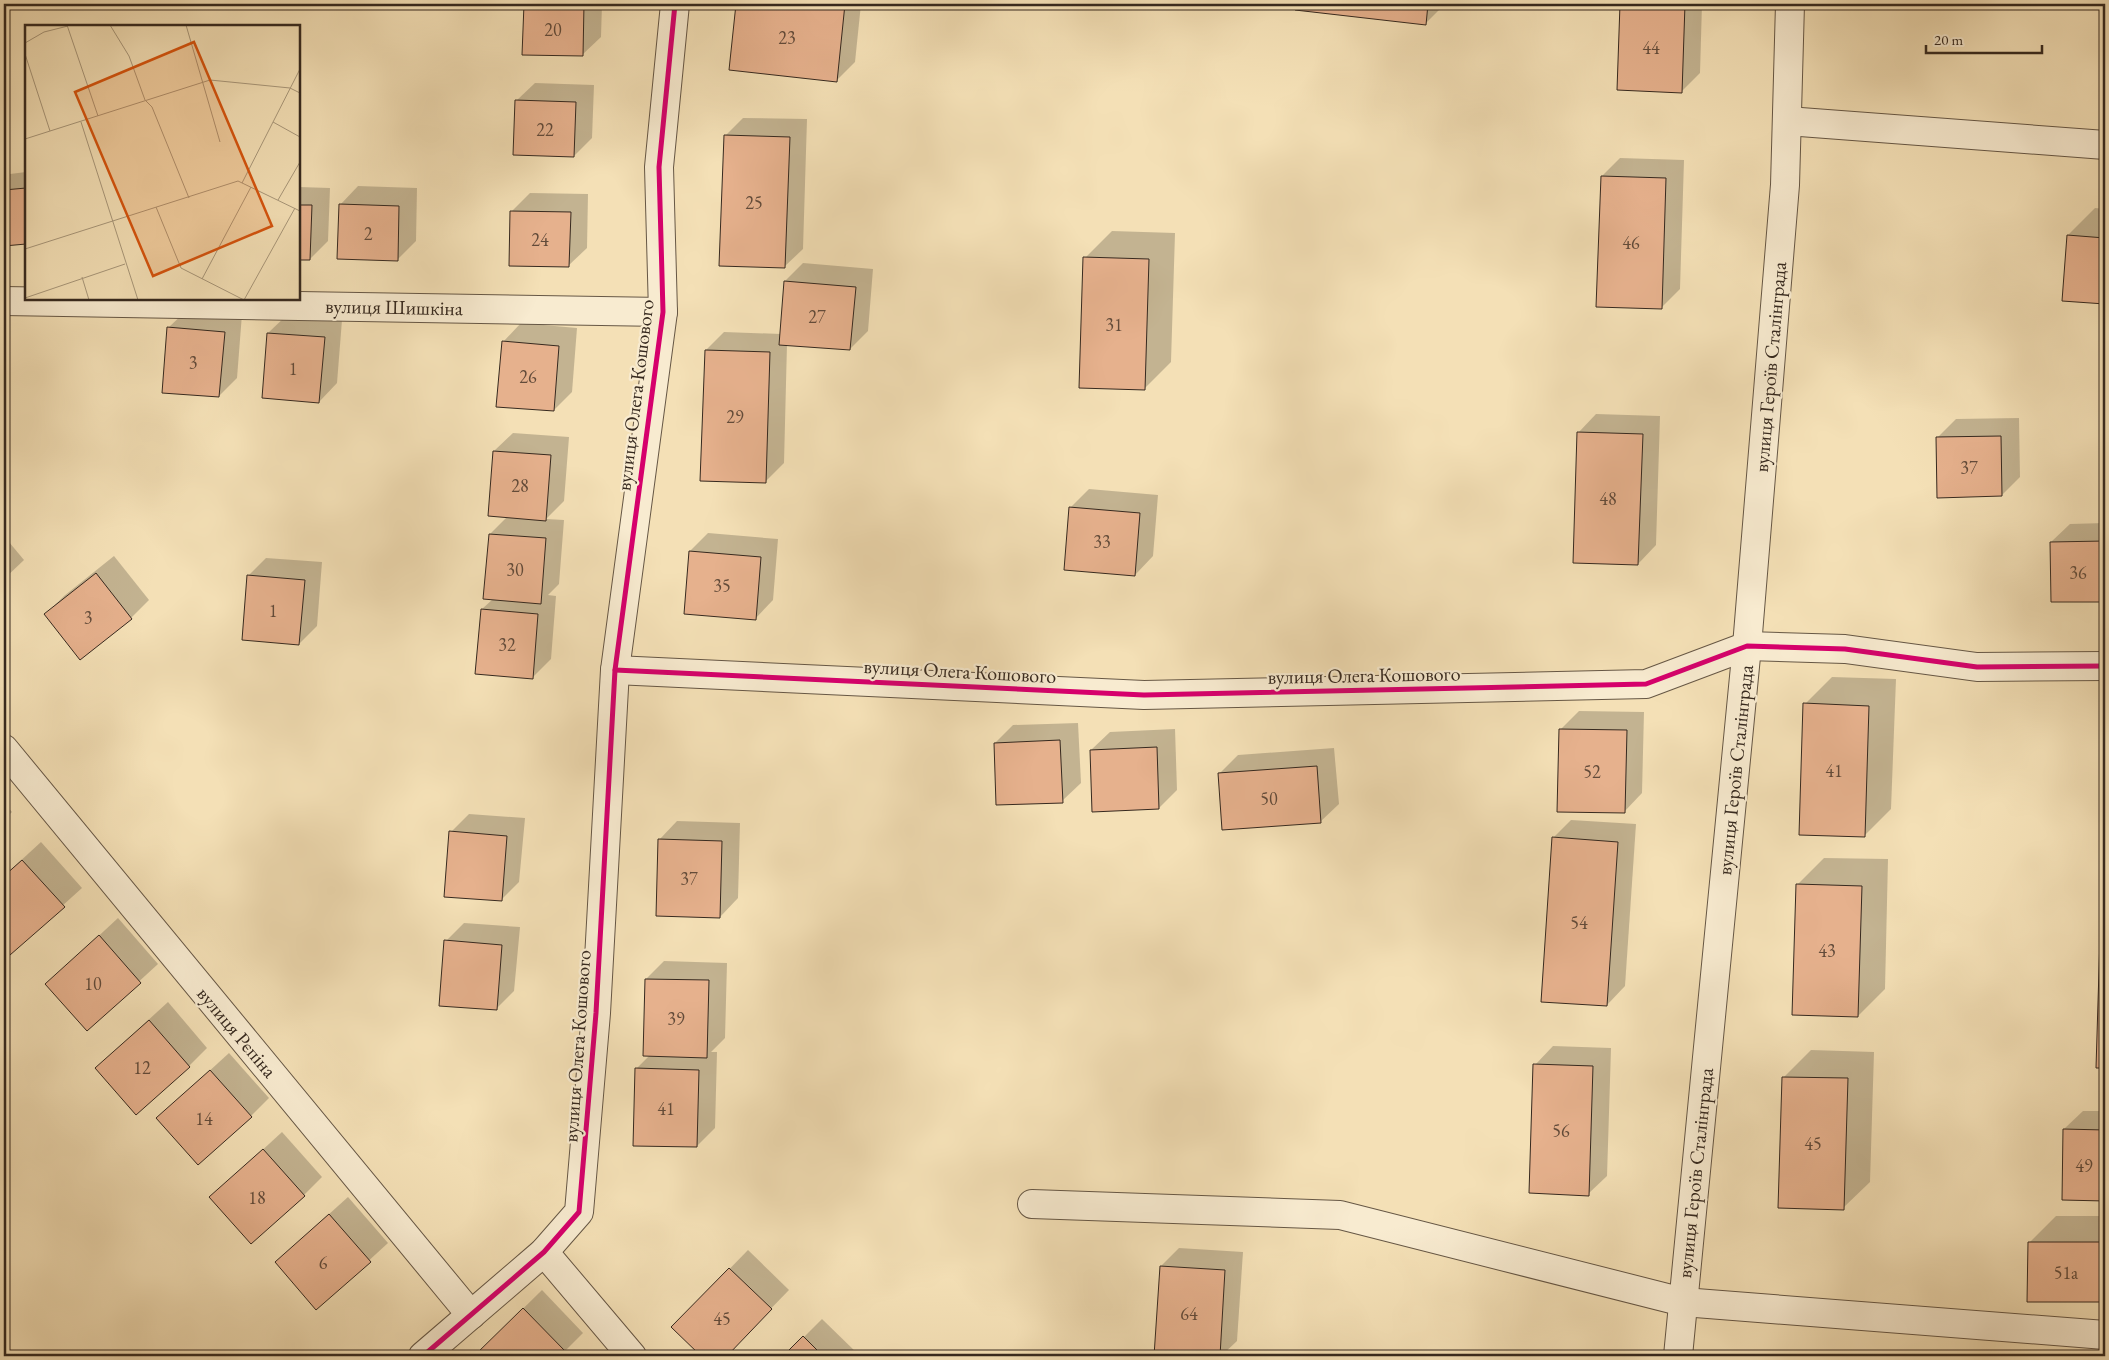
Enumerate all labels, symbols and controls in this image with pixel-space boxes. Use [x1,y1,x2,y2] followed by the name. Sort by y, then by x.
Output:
[544,18,562,41] house number: 20
[1926,22,2043,54] scale bar
[25,25,300,300] inset map
[778,26,796,49] house number: 23
[1934,30,1963,49] text: 20 m
[1642,36,1660,59] house number: 44
[536,118,554,141] house number: 22
[745,191,763,214] house number: 25
[364,222,373,245] house number: 2
[531,228,549,251] house number: 24
[1622,231,1640,254] house number: 46
[1748,261,1792,473] street label: вулиця Героїв Сталінграда
[325,293,463,321] street label: вулиця Шишкіна
[610,298,660,492] street label: вулиця Олега Кошового
[808,305,826,328] house number: 27
[1105,313,1123,336] house number: 31
[189,351,197,374] house number: 3
[289,357,297,380] house number: 1
[519,365,537,388] house number: 26
[726,405,744,428] house number: 29
[1960,456,1978,479] house number: 37
[511,474,529,497] house number: 28
[1599,487,1617,510] house number: 48
[1093,530,1111,553] house number: 33
[506,558,524,581] house number: 30
[2069,561,2087,584] house number: 36
[713,574,731,597] house number: 35
[269,599,277,622] house number: 1
[84,606,92,629] house number: 3
[498,633,516,656] house number: 32
[863,653,1057,689] street label: вулиця Олега Кошового
[1267,660,1461,690] street label: вулиця Олега Кошового
[1711,664,1759,876] street label: вулиця Героїв Сталінграда
[1825,759,1843,782] house number: 41
[1583,760,1601,783] house number: 52
[1260,787,1278,810] house number: 50
[680,867,698,890] house number: 37
[1570,911,1588,934] house number: 54
[1818,939,1836,962] house number: 43
[557,949,597,1143] street label: вулиця Олега Кошового
[84,972,102,995] house number: 10
[191,981,283,1083] street label: вулиця Рєпіна
[667,1007,685,1030] house number: 39
[133,1056,151,1079] house number: 12
[1671,1067,1719,1279] street label: вулиця Героїв Сталінграда
[657,1097,675,1120] house number: 41
[195,1107,213,1130] house number: 14
[1552,1119,1570,1142] house number: 56
[1804,1132,1822,1155] house number: 45
[2075,1154,2093,1177] house number: 49
[248,1186,266,1209] house number: 18
[319,1251,328,1274] house number: 6
[2054,1261,2079,1284] house number: 51а
[1180,1302,1198,1325] house number: 64
[713,1307,731,1330] house number: 45

